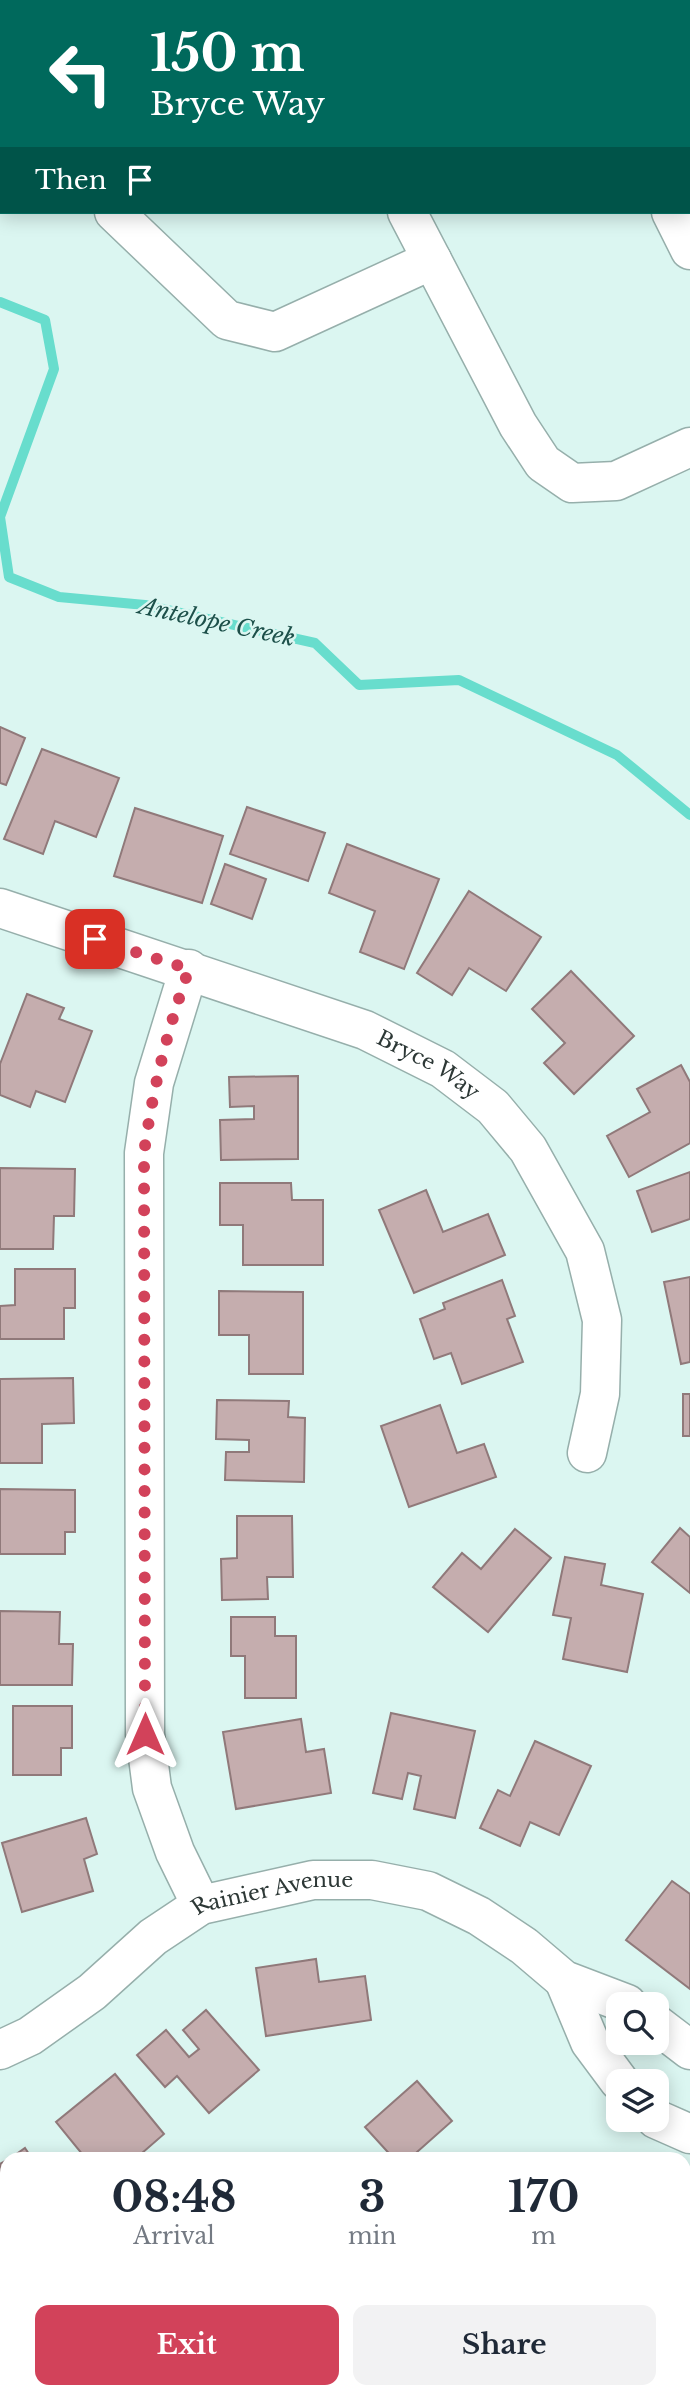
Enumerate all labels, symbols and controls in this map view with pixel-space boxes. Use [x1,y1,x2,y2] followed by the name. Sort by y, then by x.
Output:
[150,23,305,84] text: 150 m
[35,28,126,119] icon: left
[150,84,325,124] text: Bryce Way
[121,161,159,199] icon: arrive
[35,164,107,196] text: Then
[134,591,298,652] water label: Antelope Creek
[65,909,125,969] pin
[76,920,114,958] icon: arrive
[372,1025,485,1105] street label: Bryce Way
[108,1697,182,1771] position arrow
[186,1867,353,1921] street label: Rainier Avenue
[606,1992,669,2132] map controls
[606,1992,669,2055] button: search
[606,2069,669,2132] button: layers
[112,2171,236,2223] text: 08:48
[359,2171,385,2223] text: 3
[508,2171,579,2223] text: 170
[133,2222,215,2250] text: Arrival
[348,2222,396,2250] text: min
[531,2222,556,2250] text: m
[35,2305,339,2385] button: Exit
[353,2305,656,2385] button: Share

